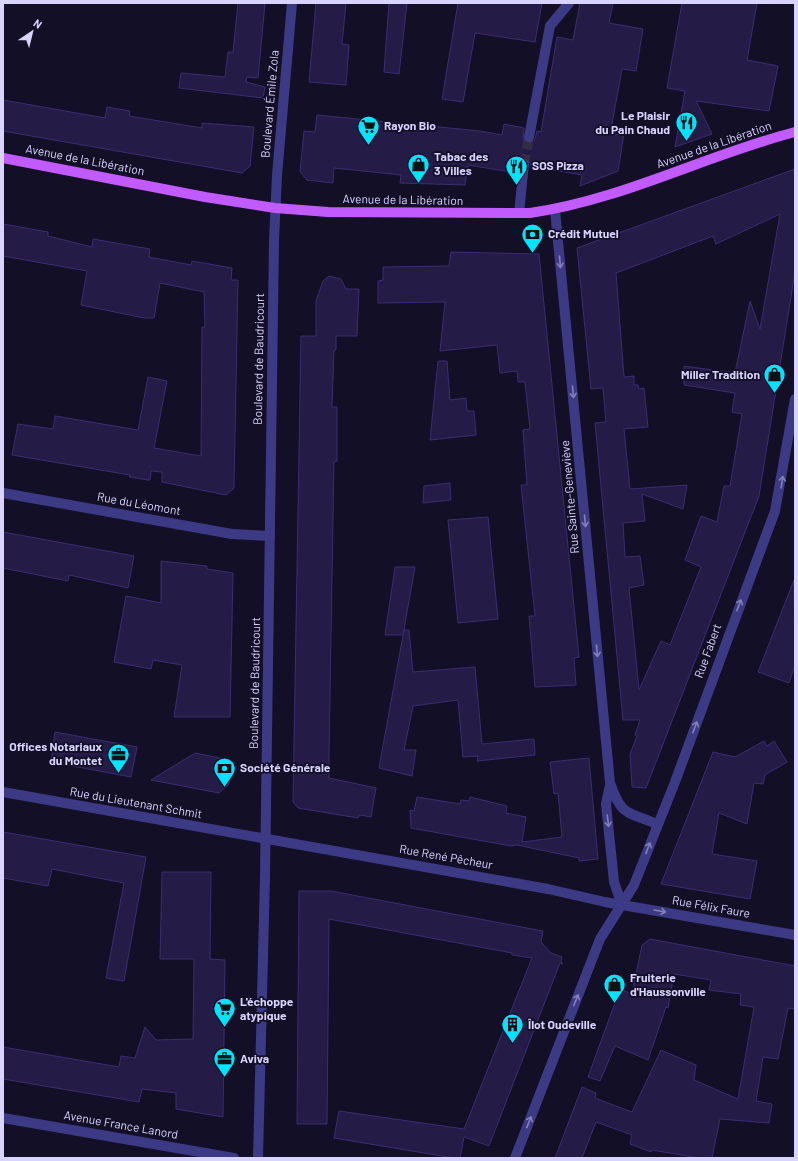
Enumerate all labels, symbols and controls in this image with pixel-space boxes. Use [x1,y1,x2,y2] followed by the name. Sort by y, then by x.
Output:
[12,12,52,52] north arrow
[31,16,45,31] text: N
[257,49,281,158] street label: Boulevard Émile Zola
[595,108,670,136] place label: Le Plaisir du Pain Chaud
[673,110,699,143] restaurant icon: Le Plaisir du Pain Chaud
[356,113,382,146] supermarket icon: Rayon Bio
[384,118,436,132] place label: Rayon Bio
[654,118,773,170] street label: Avenue de la Libération
[25,141,146,177] street label: Avenue de la Libération
[434,149,488,177] place label: Tabac des 3 Villes
[406,151,432,184] shop icon: Tabac des 3 Villes
[504,153,530,186] restaurant icon: SOS Pizza
[532,158,584,172] place label: SOS Pizza
[343,191,464,207] street label: Avenue de la Libération
[519,221,545,254] bank icon: Crédit Mutuel
[548,226,619,240] place label: Crédit Mutuel
[557,255,564,268] one-way arrow
[250,293,266,425] street label: Boulevard de Baudricourt
[762,362,788,395] shop icon: Miller Tradition
[681,367,760,381] place label: Miller Tradition
[569,385,576,398] one-way arrow
[557,440,581,554] street label: Rue Sainte-Geneviève
[778,476,786,489] one-way arrow
[96,489,182,517] street label: Rue du Léomont
[581,514,589,527] one-way arrow
[736,599,744,611] one-way arrow
[246,617,262,749] street label: Boulevard de Baudricourt
[691,622,723,680] street label: Rue Fabert
[594,644,601,657] one-way arrow
[691,721,699,733] one-way arrow
[9,739,103,767] place label: Offices Notariaux du Montet
[105,741,131,774] office icon: Offices Notariaux du Montet
[211,755,237,788] bank icon: Société Générale
[240,760,331,774] place label: Société Générale
[69,783,203,821] street label: Rue du Lieutenant Schmit
[604,814,612,827] one-way arrow
[398,841,495,871] street label: Rue René Pêcheur
[644,843,652,855] one-way arrow
[671,892,751,920] street label: Rue Félix Faure
[653,907,666,915] one-way arrow
[630,970,706,998] place label: Fruiterie d'Haussonville
[601,972,627,1005] shop icon: Fruiterie d'Haussonville
[240,994,294,1022] place label: L'échoppe atypique
[572,995,580,1007] one-way arrow
[211,996,237,1029] supermarket icon: L'échoppe atypique
[500,1012,526,1045] building icon: Îlot Oudeville
[527,1017,597,1031] place label: Îlot Oudeville
[211,1046,237,1079] office icon: Aviva
[240,1051,269,1065] place label: Aviva
[63,1107,179,1141] street label: Avenue France Lanord
[525,1116,533,1128] one-way arrow

